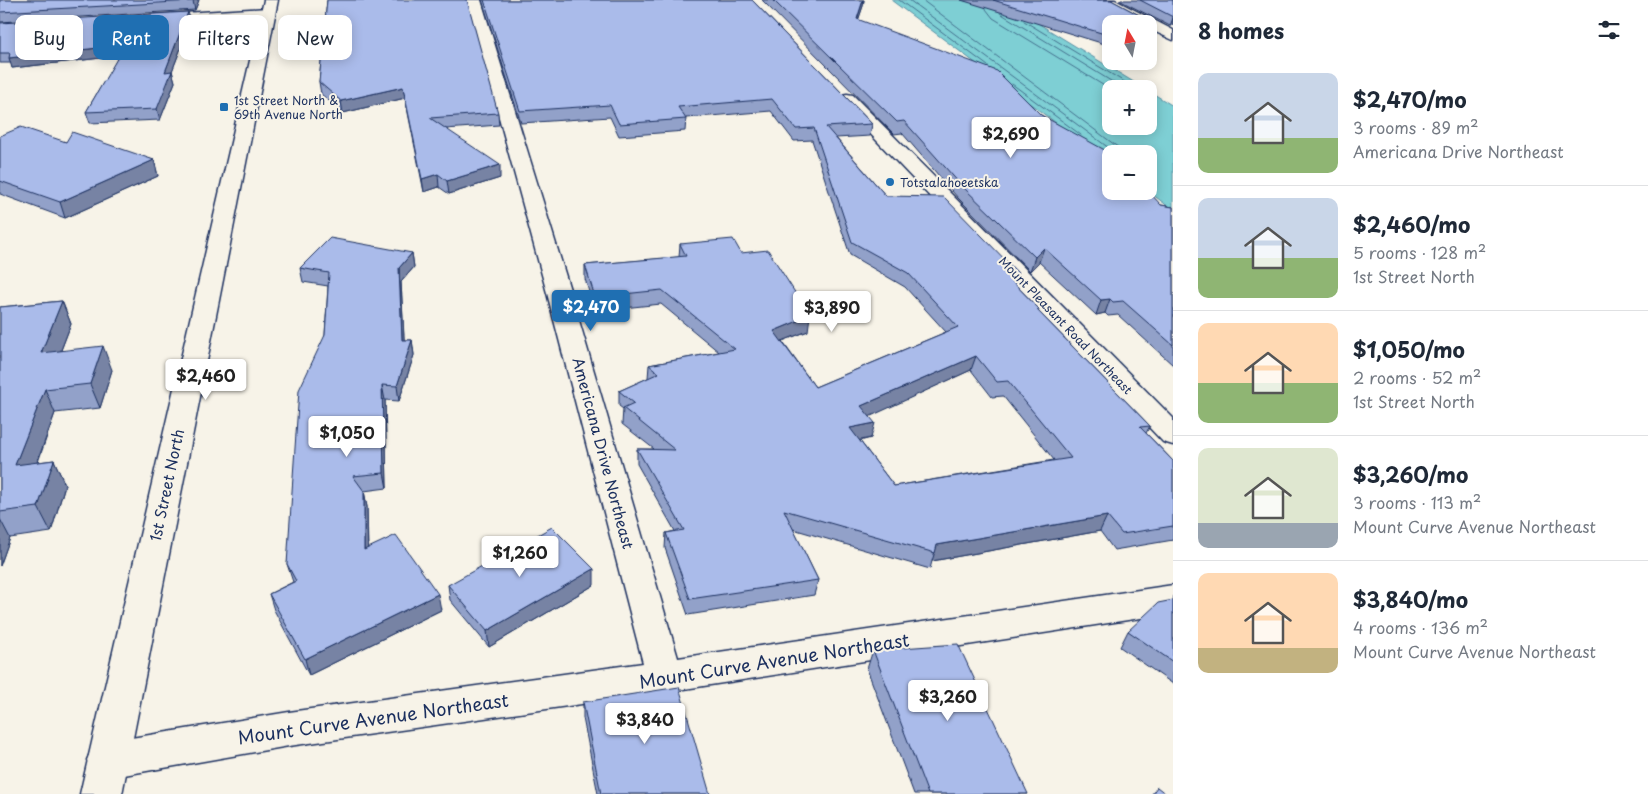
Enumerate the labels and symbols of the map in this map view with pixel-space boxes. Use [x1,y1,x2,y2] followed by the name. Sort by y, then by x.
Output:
[1102,15,1158,70] north arrow
[234,91,343,123] place label: 1st Street North & 69th Avenue North
[218,101,230,113] marker: 1st Street North & 69th Avenue North
[970,116,1052,159] pin: $2,690
[900,173,999,191] place label: Totstalahoeetska
[884,176,896,188] marker: Totstalahoeetska
[995,252,1137,398] street label: Mount Pleasant Road Northeast
[550,290,632,332] pin: $2,470
[791,290,873,333] pin: $3,890
[567,355,641,551] street label: Americana Drive Northeast
[165,358,247,401] pin: $2,460
[306,416,388,458] pin: $1,050
[143,427,189,543] street label: 1st Street North
[479,536,561,578] pin: $1,260
[637,625,911,695] street label: Mount Curve Avenue Northeast
[907,680,989,722] pin: $3,260
[236,686,510,750] street label: Mount Curve Avenue Northeast
[604,702,686,745] pin: $3,840

